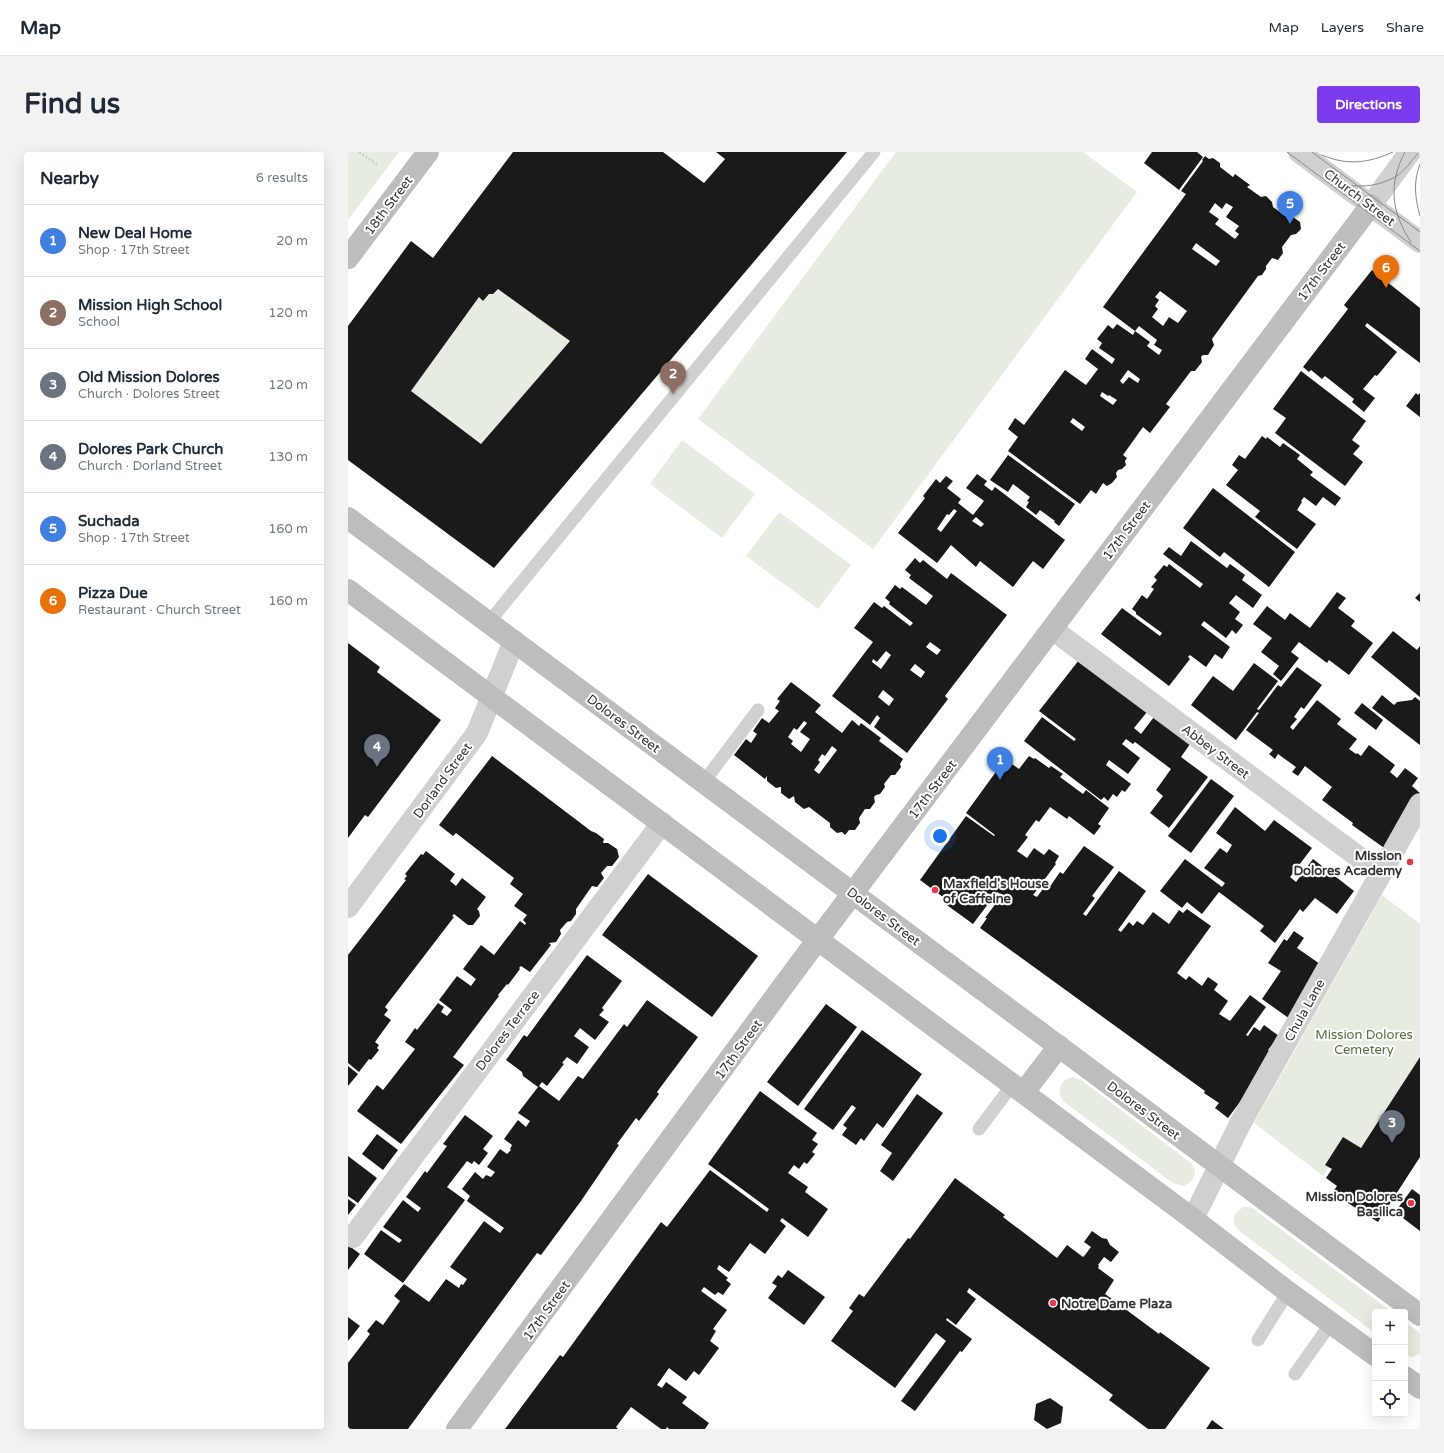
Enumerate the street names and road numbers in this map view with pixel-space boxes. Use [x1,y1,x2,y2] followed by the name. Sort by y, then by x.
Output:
[1321,166,1398,230] street label: Church Street
[361,173,416,238] street label: 18th Street
[1294,239,1349,304] street label: 17th Street
[1099,498,1154,563] street label: 17th Street
[584,691,663,757] street label: Dolores Street
[1178,721,1253,783] street label: Abbey Street
[410,740,476,822] street label: Dorland Street
[905,757,960,822] street label: 17th Street
[844,884,923,950] street label: Dolores Street
[1281,977,1329,1044] street label: Chula Lane
[472,987,543,1074] street label: Dolores Terrace
[712,1017,766,1083] street label: 17th Street
[1104,1078,1183,1144] street label: Dolores Street
[520,1278,574,1344] street label: 17th Street

